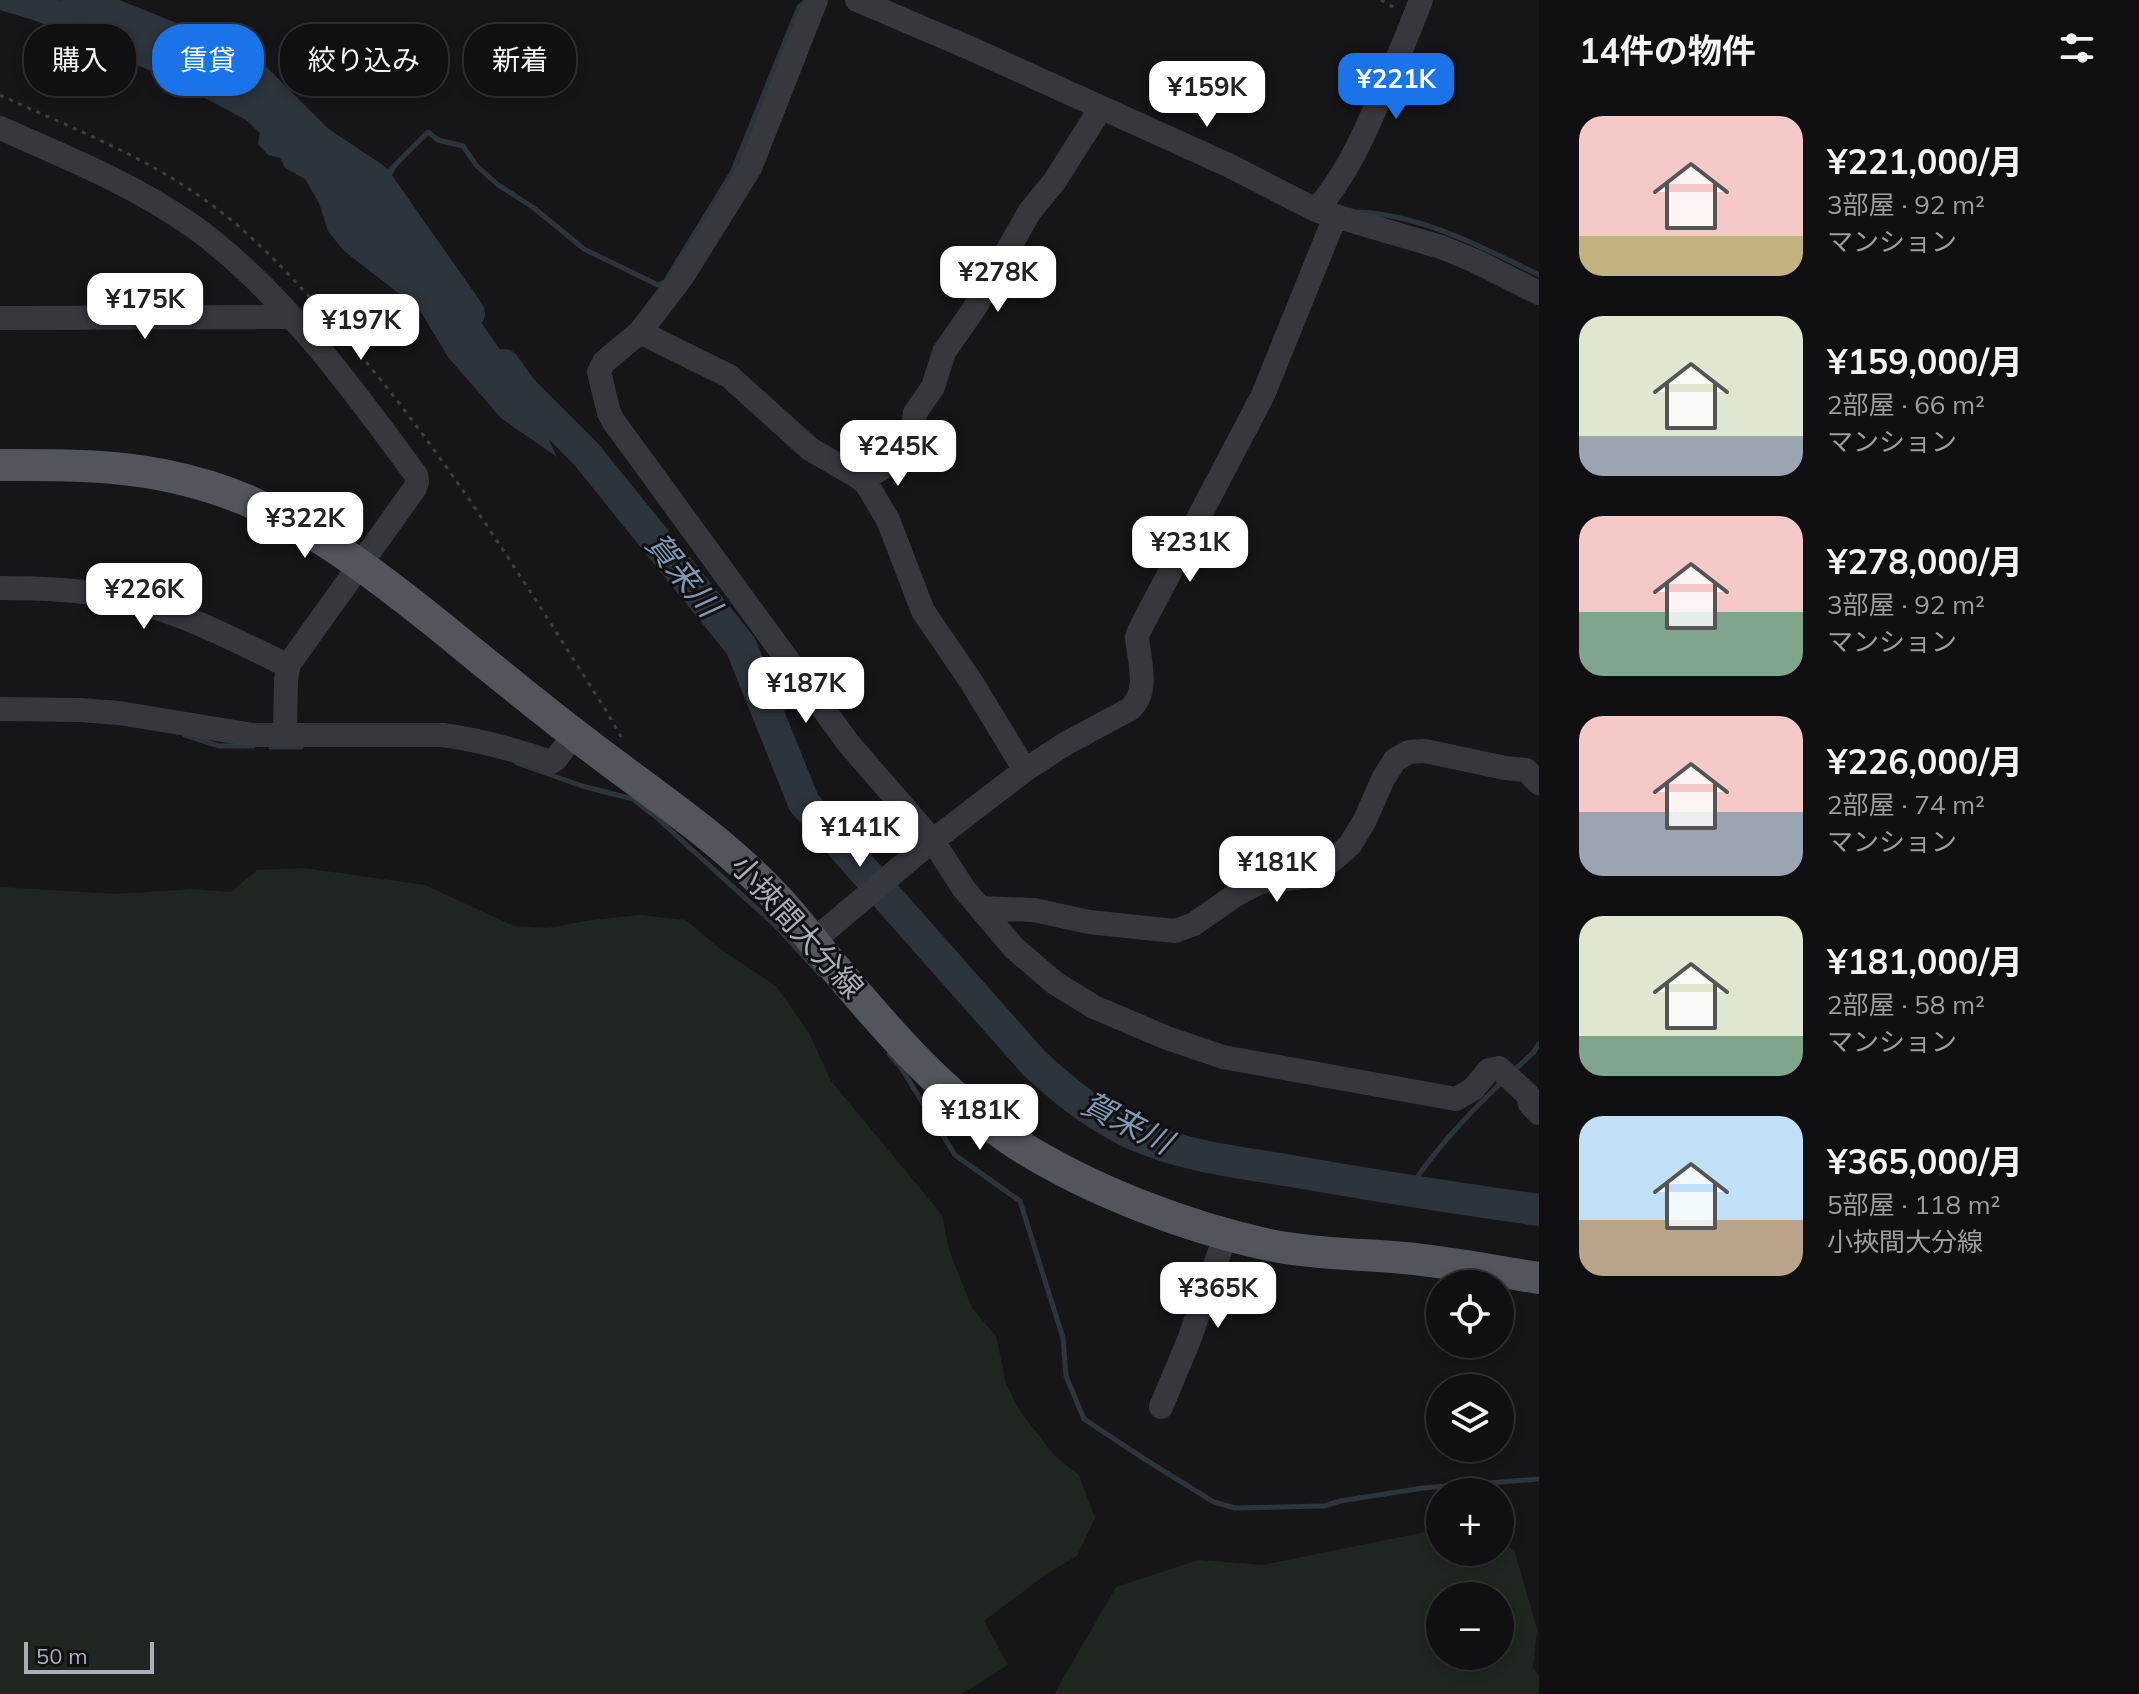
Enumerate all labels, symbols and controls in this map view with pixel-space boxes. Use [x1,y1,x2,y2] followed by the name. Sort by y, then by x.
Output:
[24,24,136,96] chip: 購入
[152,24,264,96] chip: 賃貸
[280,24,448,96] chip: 絞り込み
[464,24,576,96] chip: 新着
[2055,26,2099,70] icon: filters
[1579,29,1756,72] text: 14件の物件
[1340,53,1452,121] pin: ¥221K
[1151,61,1263,129] pin: ¥159K
[1356,62,1436,95] text: ¥221K
[1167,70,1247,103] text: ¥159K
[1827,140,2023,183] text: ¥221,000/月
[1643,148,1739,244] icon: home
[1827,188,1985,221] text: 3部屋 · 92 m²
[1827,225,1957,258] text: マンション
[942,246,1054,314] pin: ¥278K
[958,255,1038,288] text: ¥278K
[89,273,201,341] pin: ¥175K
[105,282,185,315] text: ¥175K
[305,294,417,362] pin: ¥197K
[321,303,401,336] text: ¥197K
[1827,340,2023,383] text: ¥159,000/月
[1643,348,1739,444] icon: home
[1827,388,1985,421] text: 2部屋 · 66 m²
[842,420,954,488] pin: ¥245K
[1827,425,1957,458] text: マンション
[858,429,938,462] text: ¥245K
[249,492,361,560] pin: ¥322K
[265,501,345,534] text: ¥322K
[1134,516,1246,584] pin: ¥231K
[638,524,731,627] water label: 賀来川
[1150,525,1230,558] text: ¥231K
[1827,540,2023,583] text: ¥278,000/月
[1643,548,1739,644] icon: home
[88,563,200,631] pin: ¥226K
[104,572,184,605] text: ¥226K
[1827,588,1985,621] text: 3部屋 · 92 m²
[1827,625,1957,658] text: マンション
[750,657,862,725] pin: ¥187K
[766,666,846,699] text: ¥187K
[1827,740,2023,783] text: ¥226,000/月
[1643,748,1739,844] icon: home
[1827,788,1985,821] text: 2部屋 · 74 m²
[804,801,916,869] pin: ¥141K
[820,810,900,843] text: ¥141K
[1827,825,1957,858] text: マンション
[1221,836,1333,904] pin: ¥181K
[1237,845,1317,878] text: ¥181K
[723,847,872,1006] street label: 小挾間大分線
[1827,940,2023,983] text: ¥181,000/月
[1643,948,1739,1044] icon: home
[1827,988,1985,1021] text: 2部屋 · 58 m²
[1827,1025,1957,1058] text: マンション
[1076,1082,1182,1163] water label: 賀来川
[924,1084,1036,1152] pin: ¥181K
[940,1093,1020,1126] text: ¥181K
[1827,1140,2023,1183] text: ¥365,000/月
[1643,1148,1739,1244] icon: home
[1827,1188,2000,1221] text: 5部屋 · 118 m²
[1827,1225,1983,1258] text: 小挾間大分線
[1162,1262,1274,1330] pin: ¥365K
[1426,1270,1514,1670] map controls
[1426,1270,1514,1358] button: locate
[1178,1271,1258,1304] text: ¥365K
[1426,1374,1514,1462] button: layers
[1426,1478,1514,1566] button: +
[1426,1582,1514,1670] button: −
[24,1638,154,1674] scale bar
[36,1642,87,1670] text: 50 m

